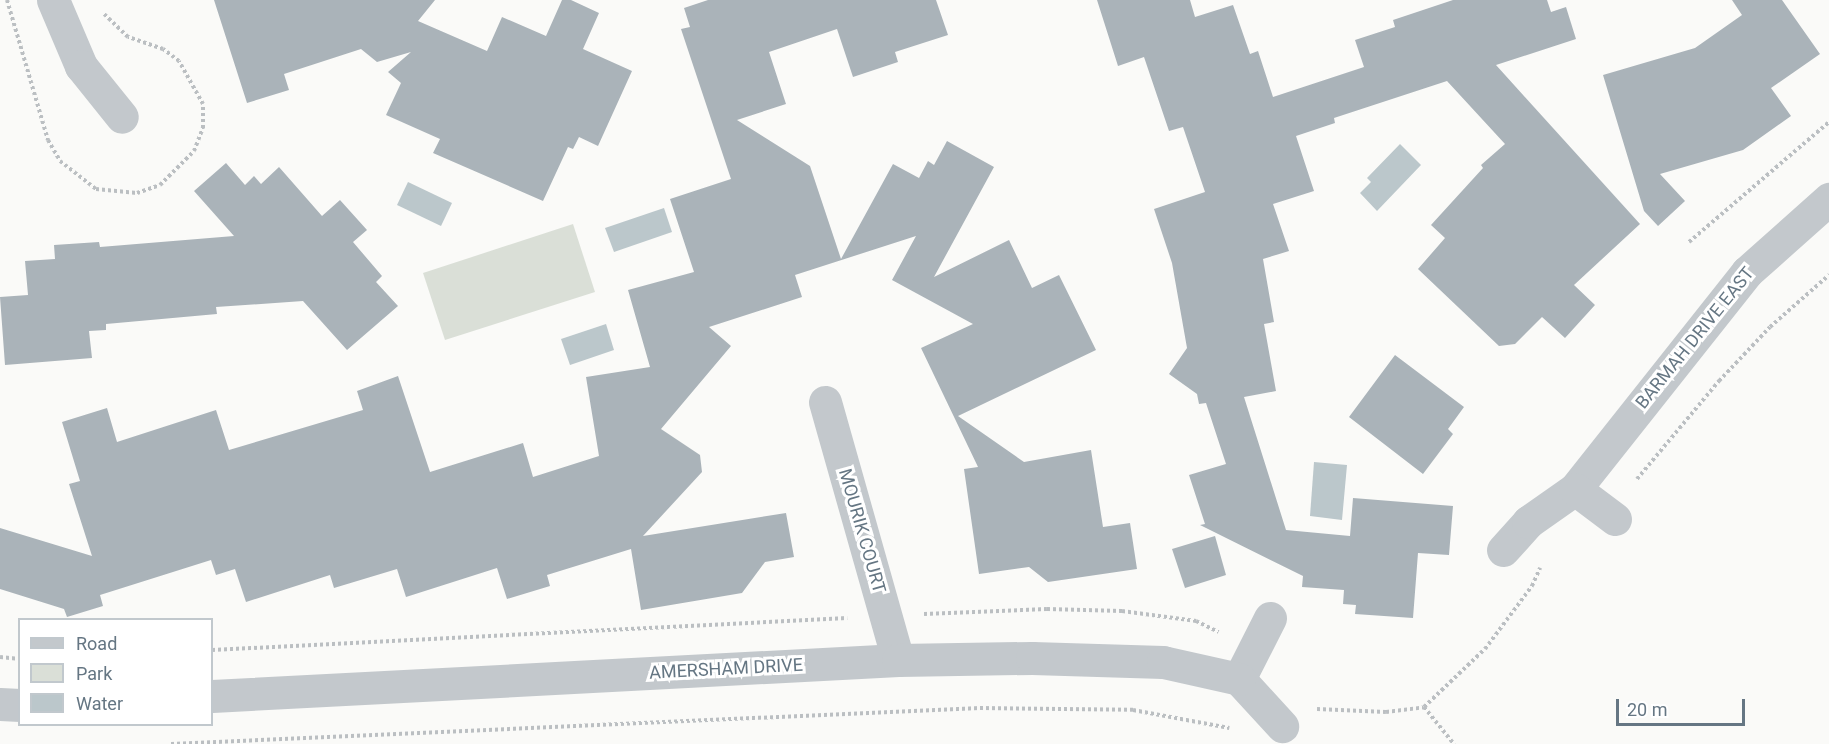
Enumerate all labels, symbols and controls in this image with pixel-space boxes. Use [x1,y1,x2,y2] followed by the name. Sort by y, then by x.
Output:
[1631,263,1759,413] street label: BARMAH DRIVE EAST
[834,466,890,596] street label: MOURIK COURT
[18,618,213,726] legend
[76,633,117,654] text: Road
[649,654,803,684] street label: AMERSHAM DRIVE
[76,663,112,684] text: Park
[1619,687,1748,725] scale bar
[76,693,123,714] text: Water
[1627,699,1667,720] text: 20 m

